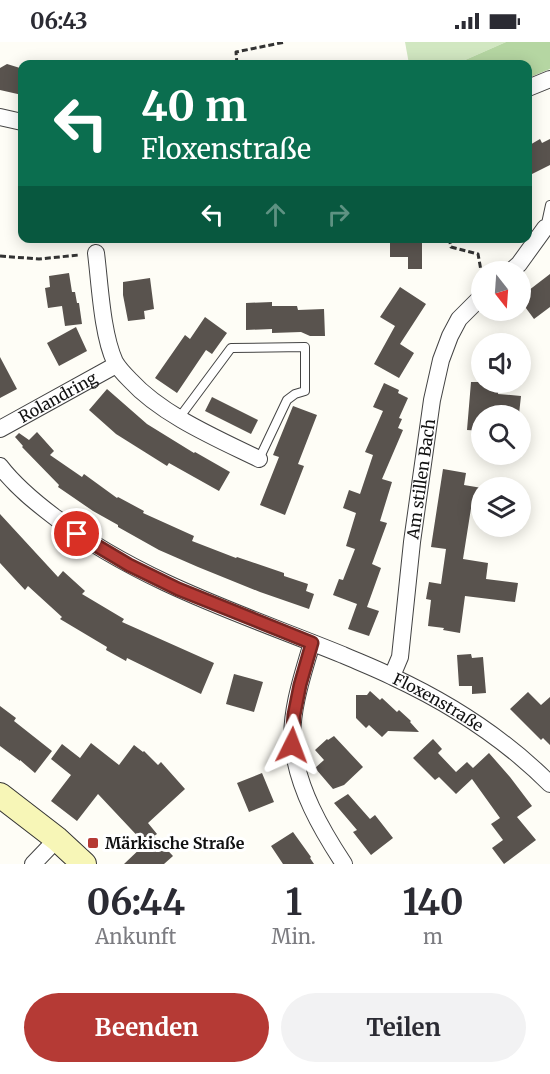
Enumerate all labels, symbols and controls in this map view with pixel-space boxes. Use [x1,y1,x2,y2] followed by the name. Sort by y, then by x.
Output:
[30,7,88,35] text: 06:43
[141,80,247,132] text: 40 m
[42,84,120,162] icon: left
[141,132,311,166] text: Floxenstraße
[196,198,229,231] icon: left
[259,198,292,231] icon: ahead
[322,198,355,231] icon: right
[471,261,531,321] north arrow
[471,261,531,537] map controls
[471,333,531,393] button: sound
[15,367,101,427] street label: Rolandring
[471,405,531,465] button: search
[402,417,439,541] street label: Am stillen Bach
[471,477,531,537] button: layers
[51,508,102,559] pin
[60,517,93,550] icon: arrive
[390,668,487,736] street label: Floxenstraße
[260,713,324,777] position arrow
[105,833,245,853] place label: Märkische Straße
[86,836,100,850] marker: Märkische Straße
[87,880,185,925] text: 06:44
[285,880,302,925] text: 1
[402,880,464,925] text: 140
[95,924,176,949] text: Ankunft
[272,924,316,949] text: Min.
[423,924,443,949] text: m
[24,993,269,1062] button: Beenden
[281,993,526,1062] button: Teilen

